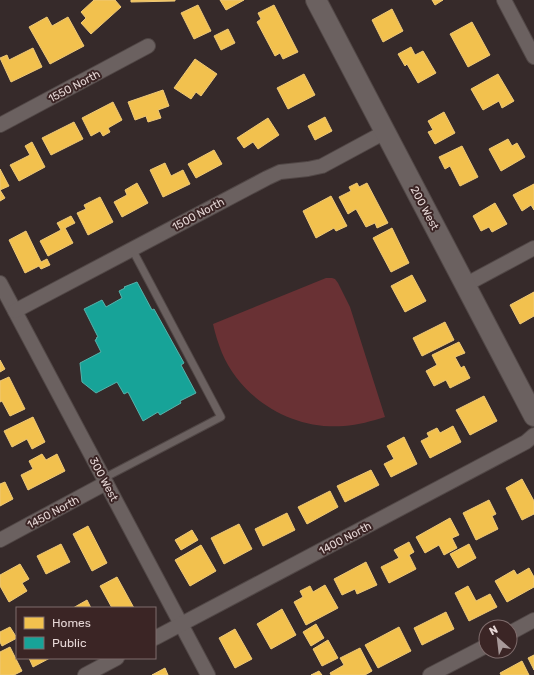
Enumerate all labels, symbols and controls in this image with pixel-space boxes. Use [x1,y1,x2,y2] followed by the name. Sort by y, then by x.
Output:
[46,67,102,105] street label: 1550 North
[408,184,442,233] street label: 200 West
[170,195,226,234] street label: 1500 North
[87,455,121,504] street label: 300 West
[25,493,81,532] street label: 1450 North
[317,519,374,558] street label: 1400 North
[16,607,156,659] legend
[52,616,91,630] text: Homes
[478,619,518,659] north arrow
[487,623,500,638] text: N
[52,636,87,650] text: Public

